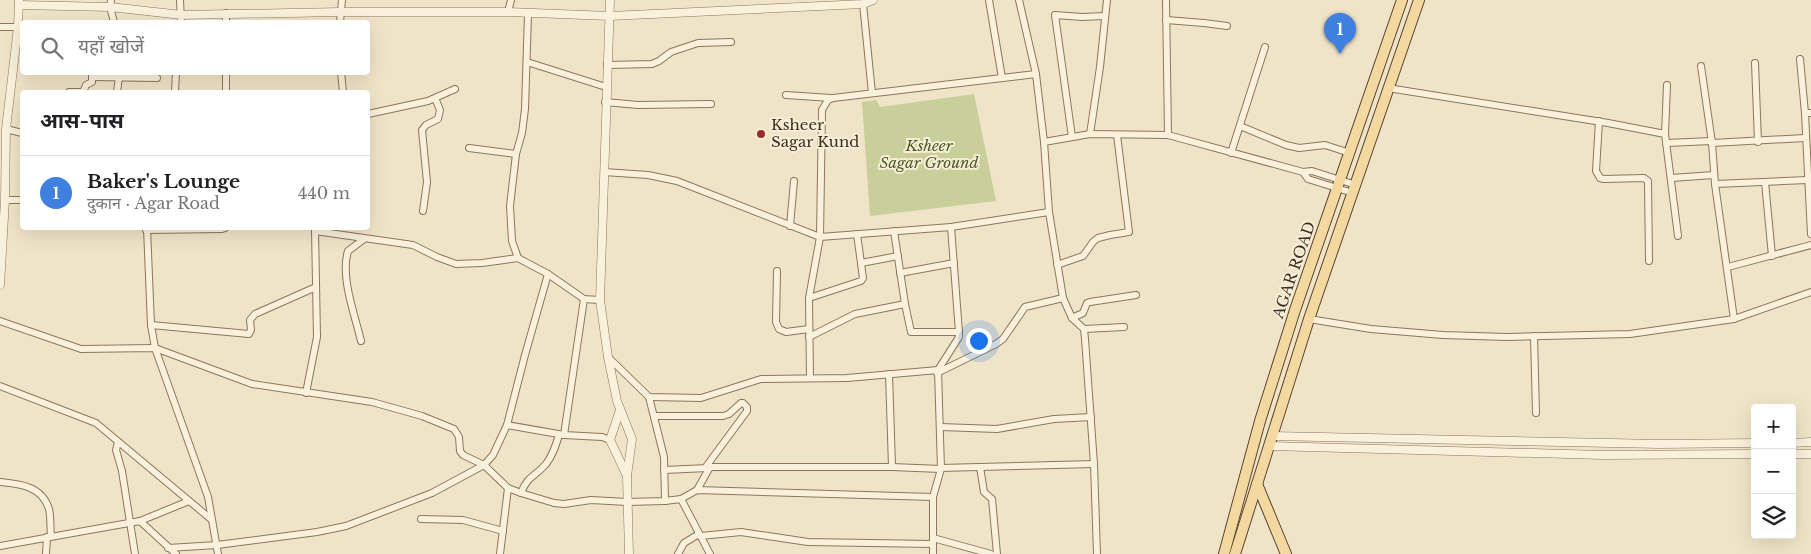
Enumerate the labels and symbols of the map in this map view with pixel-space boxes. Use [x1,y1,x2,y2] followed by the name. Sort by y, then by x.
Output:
[1324,13,1356,54] pin: 1
[771,115,859,151] place label: Ksheer Sagar Kund
[755,128,767,140] marker: Ksheer Sagar Kund
[880,136,978,172] park label: Ksheer Sagar Ground
[1268,219,1319,322] street label: AGAR ROAD
[966,328,992,354] your location

